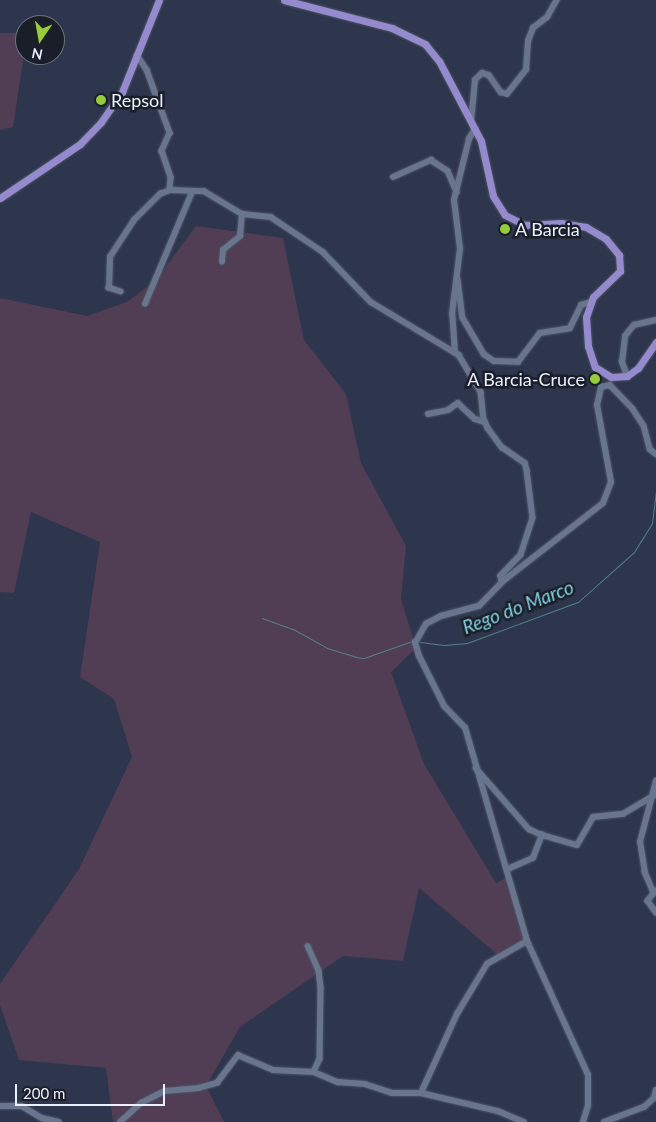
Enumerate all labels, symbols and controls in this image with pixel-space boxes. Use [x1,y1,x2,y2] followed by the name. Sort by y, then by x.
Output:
[15,15,65,65] north arrow
[30,45,44,64] text: N
[111,89,164,111] place label: Repsol
[95,94,107,106] marker: Repsol
[515,218,580,240] place label: A Barcia
[499,223,511,235] marker: A Barcia
[467,368,585,390] place label: A Barcia-Cruce
[589,373,601,385] marker: A Barcia-Cruce
[459,575,577,639] water label: Rego do Marco
[18,1074,168,1106] scale bar
[23,1084,65,1102] text: 200 m

